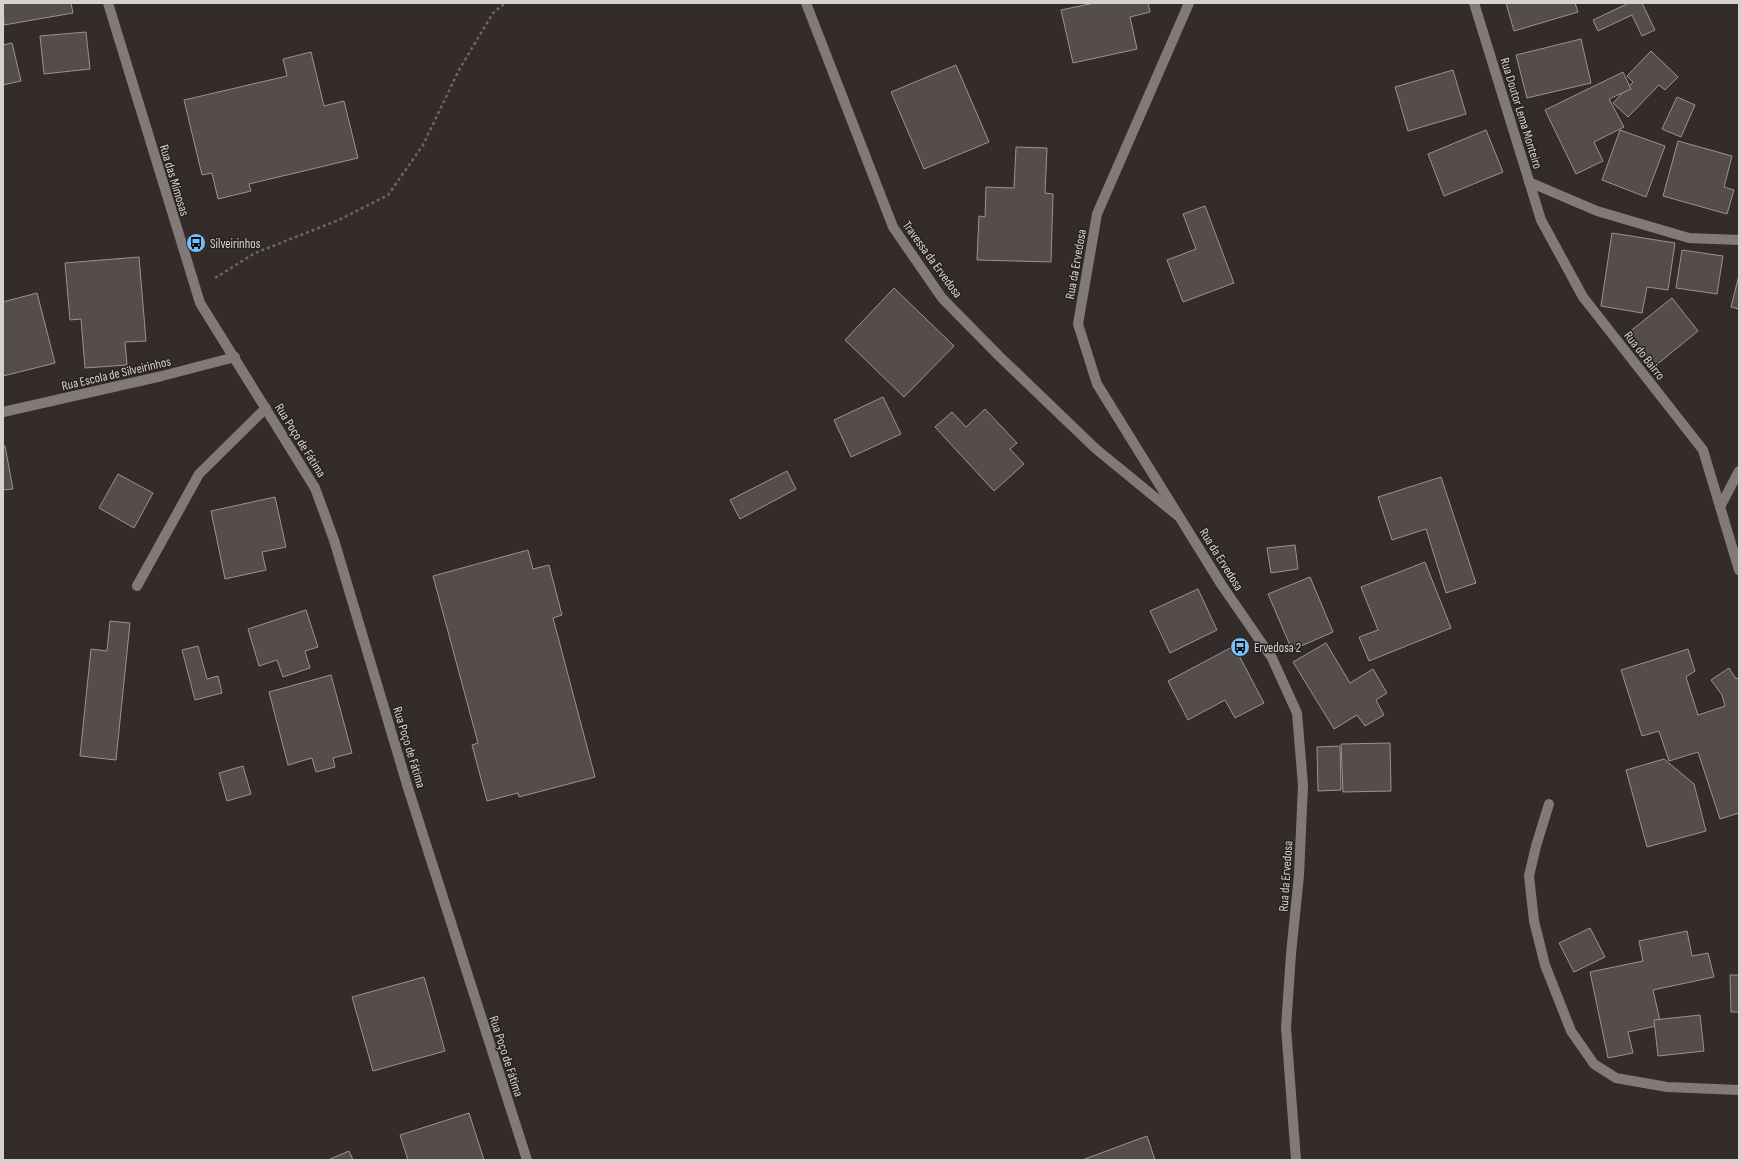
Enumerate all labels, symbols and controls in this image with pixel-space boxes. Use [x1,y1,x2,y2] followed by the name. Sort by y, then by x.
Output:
[1497,56,1546,171] street label: Rua Doutor Lema Monteiro
[156,143,193,218] street label: Rua das Mimosas
[899,218,966,301] street label: Travessa da Ervedosa
[1062,228,1090,300] street label: Rua da Ervedosa
[185,232,207,254] bus stop icon: Silveirinhos
[210,236,261,252] place label: Silveirinhos
[1620,328,1668,383] street label: Rua do Bairro
[60,354,173,394] street label: Rua Escola de Silveirinhos
[271,401,329,480] street label: Rua Poço de Fátima
[1196,525,1247,594] street label: Rua da Ervedosa
[1229,636,1251,658] bus stop icon: Ervedosa 2
[1254,640,1301,656] place label: Ervedosa 2
[389,705,429,790] street label: Rua Poço de Fátima
[1276,840,1296,912] street label: Rua da Ervedosa
[485,1014,527,1099] street label: Rua Poço de Fátima

